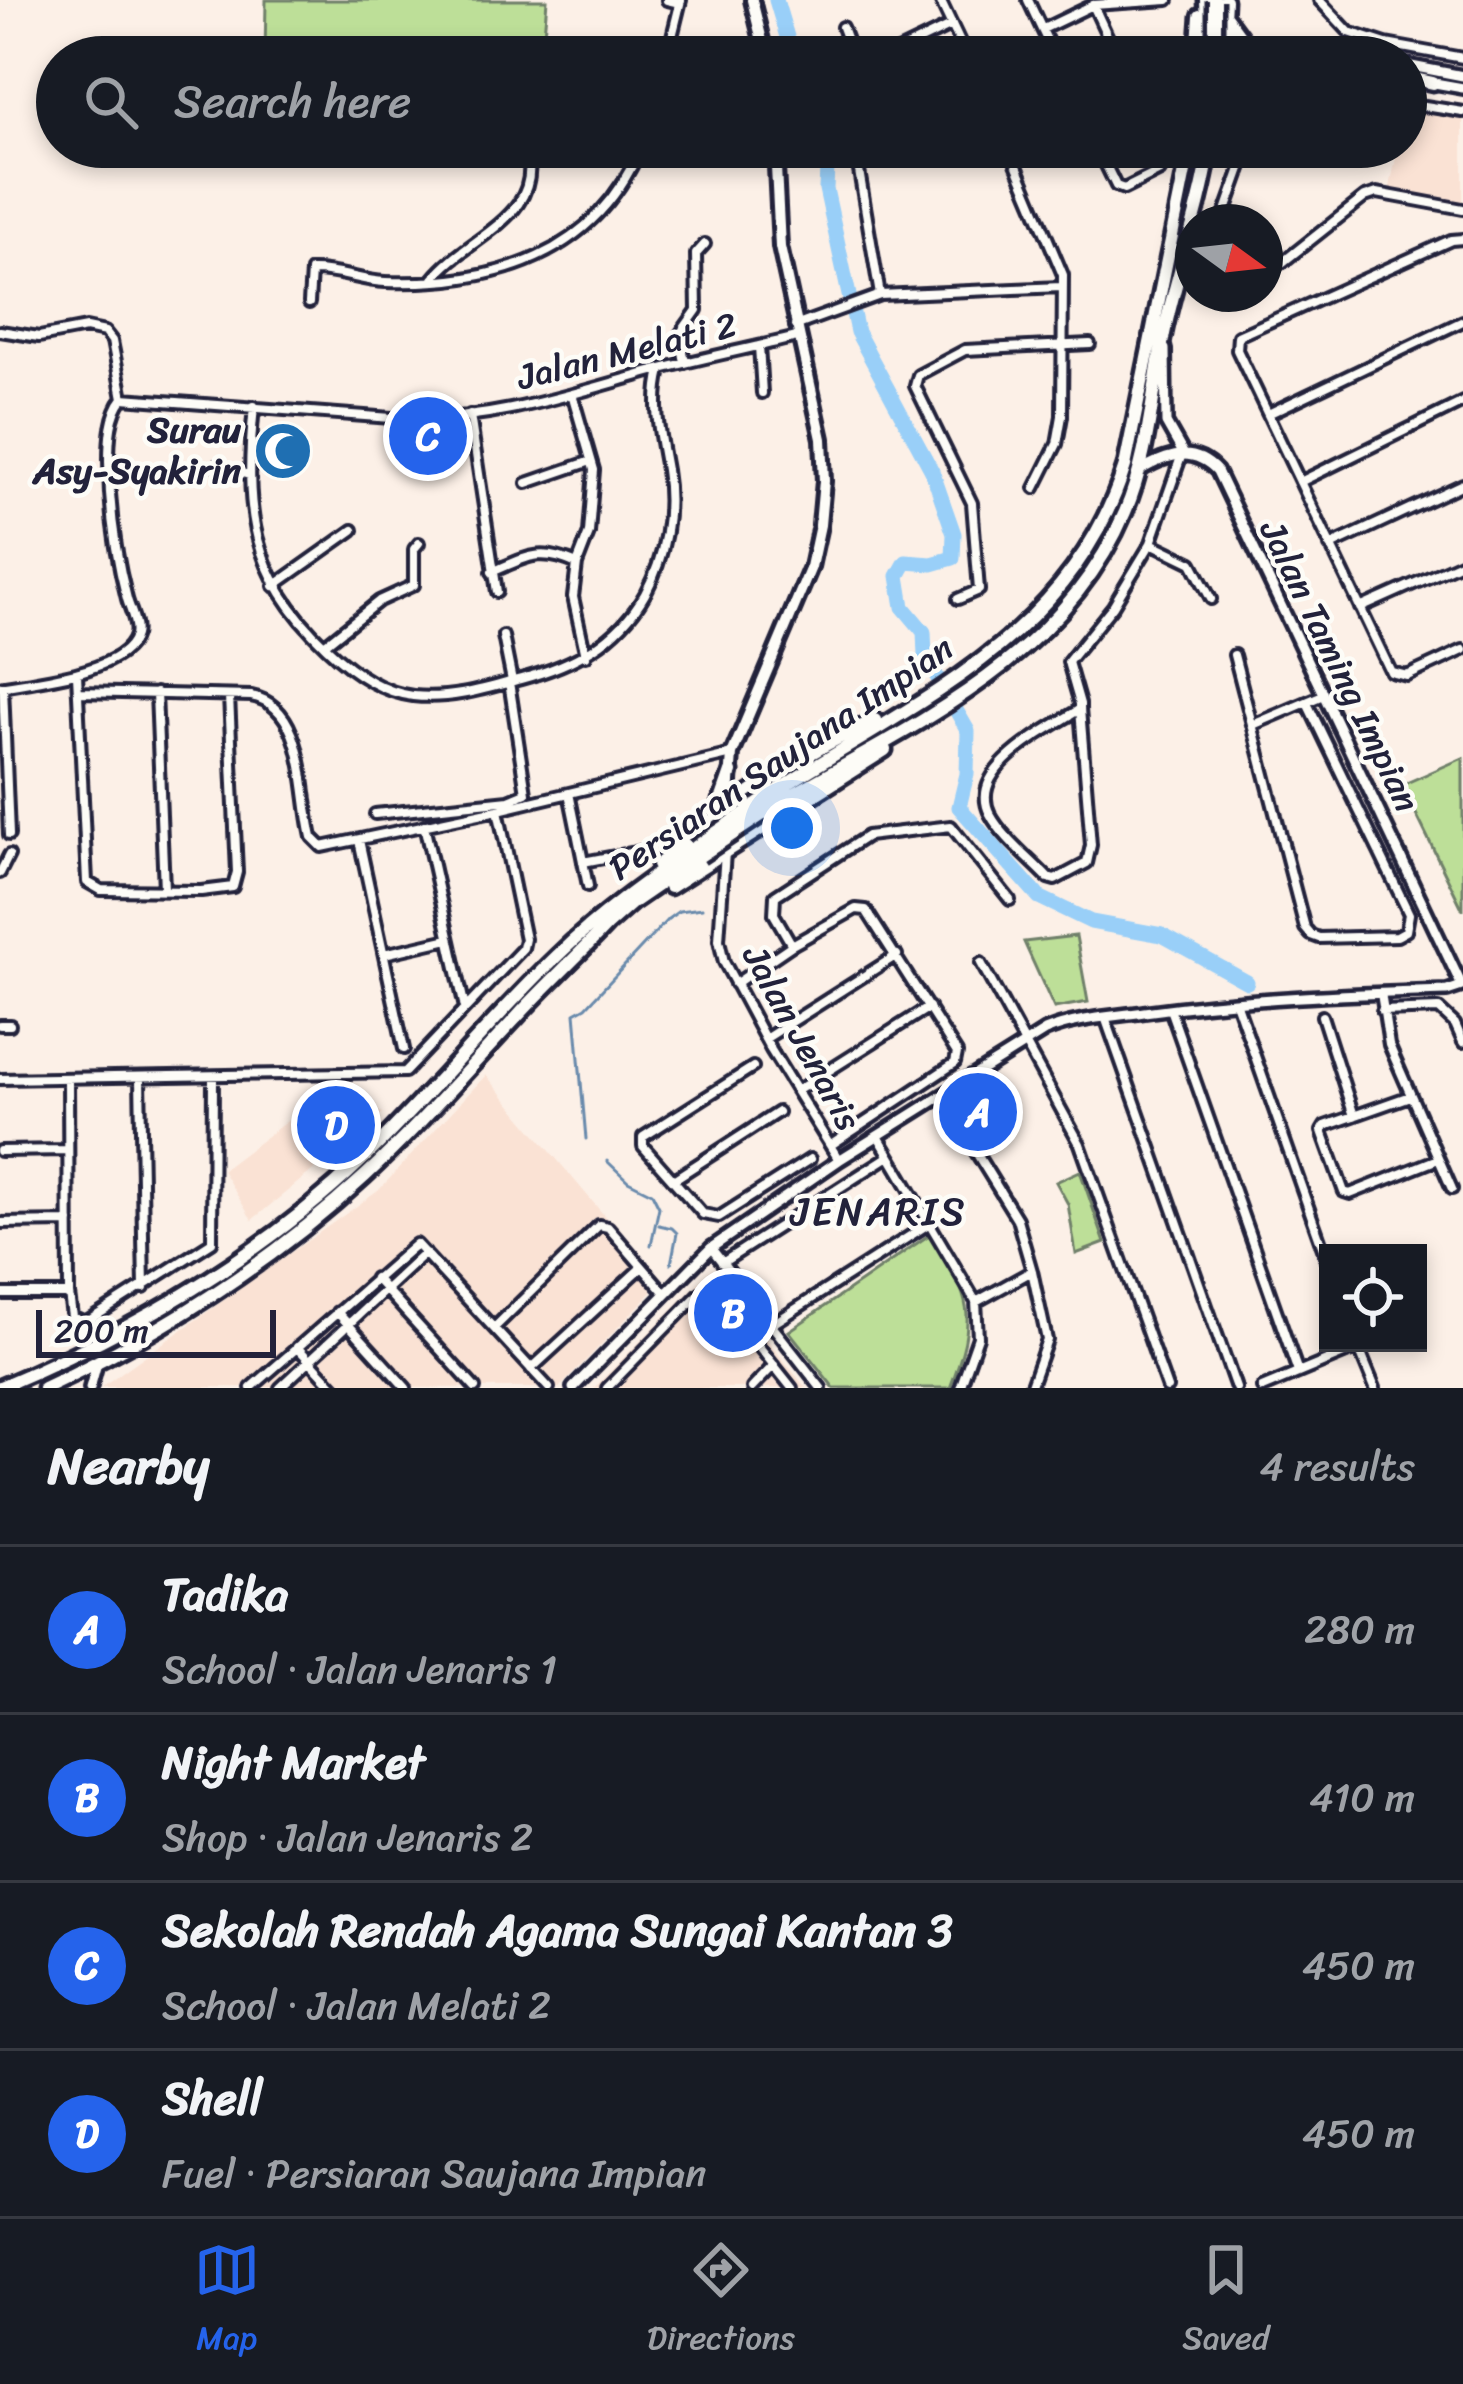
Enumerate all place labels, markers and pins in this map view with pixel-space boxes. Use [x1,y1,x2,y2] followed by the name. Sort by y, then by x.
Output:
[389,391,467,481] pin: C
[31,398,242,503] place label: Surau Asy-Syakirin
[252,420,314,482] mosque icon: Surau Asy-Syakirin
[939,1067,1017,1157] pin: A
[297,1080,375,1170] pin: D
[694,1268,772,1358] pin: B

